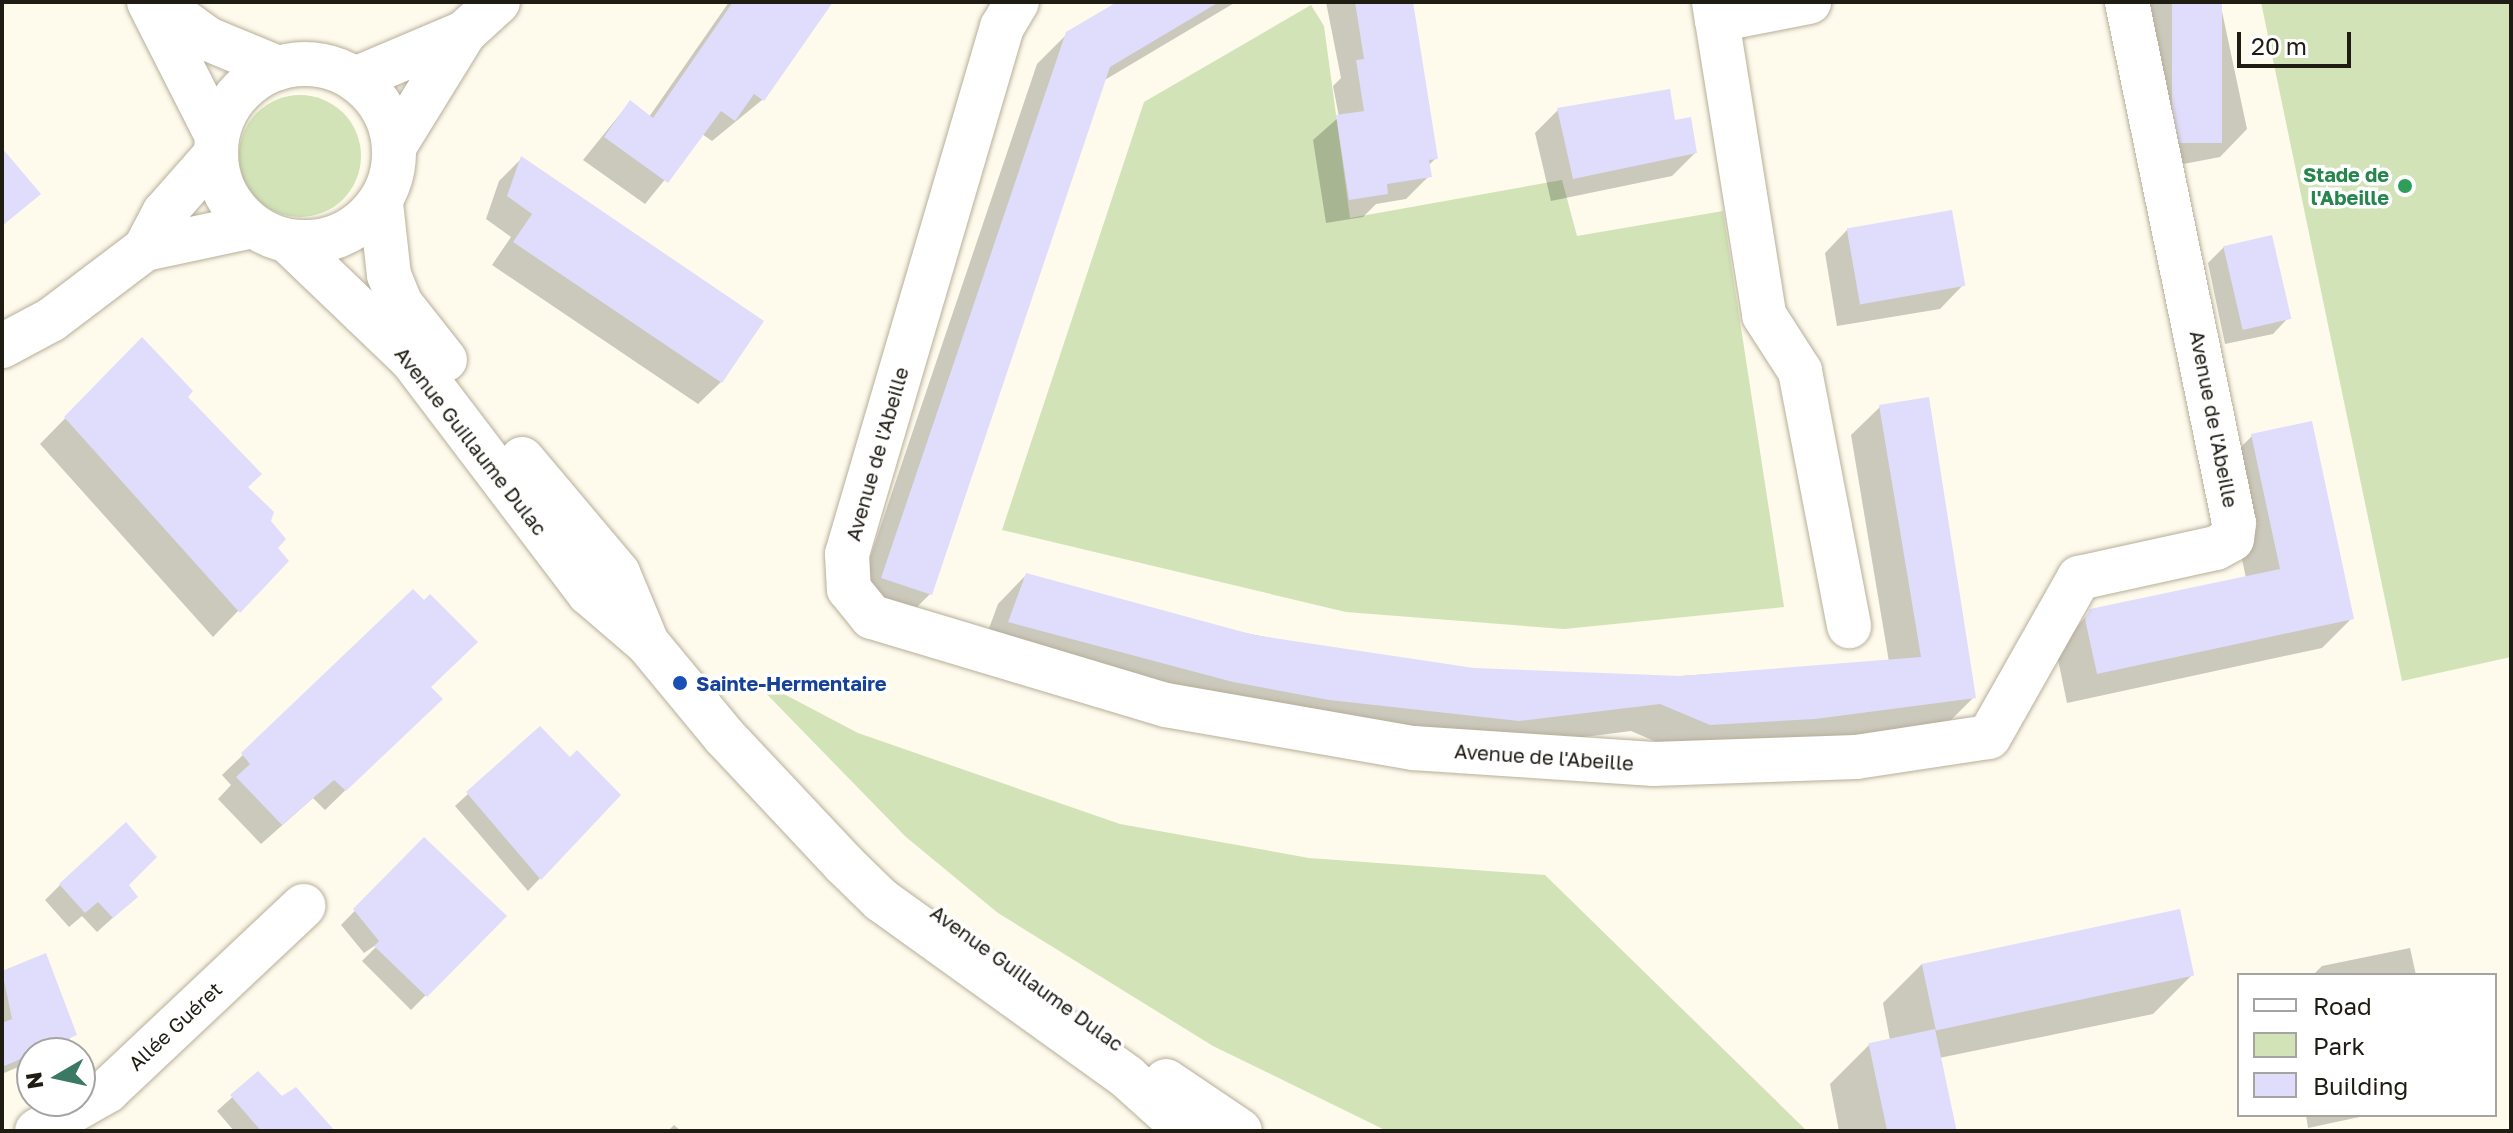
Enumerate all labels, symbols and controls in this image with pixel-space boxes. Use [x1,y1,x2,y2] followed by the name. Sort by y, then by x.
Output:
[2241,16,2355,66] scale bar
[2251,31,2307,60] text: 20 m
[2303,162,2389,209] place label: Stade de l'Abeille
[2396,177,2414,195] marker: Stade de l'Abeille
[2185,328,2243,510] street label: Avenue de l'Abeille
[390,342,552,540] street label: Avenue Guillaume Dulac
[841,364,913,544] street label: Avenue de l'Abeille
[696,671,887,695] place label: Sainte-Hermentaire
[671,674,689,692] marker: Sainte-Hermentaire
[1454,739,1634,775] street label: Avenue de l'Abeille
[926,900,1128,1056] street label: Avenue Guillaume Dulac
[2237,973,2497,1117] legend
[123,977,227,1075] street label: Allée Guéret
[2313,991,2372,1020] text: Road
[2313,1031,2365,1060] text: Park
[16,1037,96,1117] north arrow
[19,1070,48,1091] text: N
[2313,1071,2408,1100] text: Building

